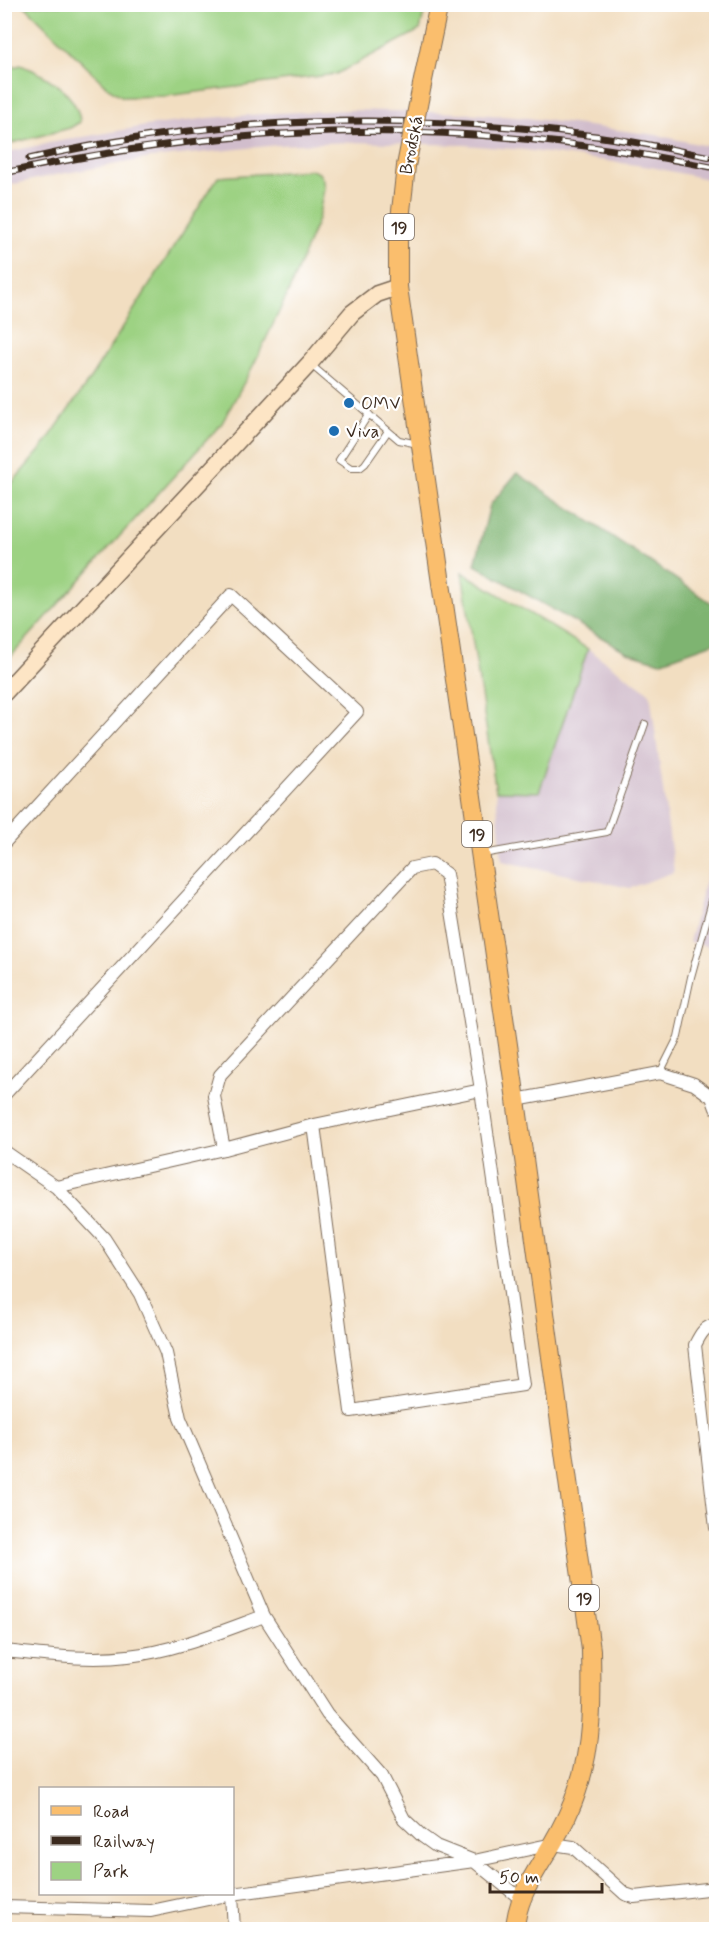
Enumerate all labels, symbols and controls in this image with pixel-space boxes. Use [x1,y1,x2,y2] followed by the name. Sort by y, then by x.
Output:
[395,114,429,177] street label: Brodská
[384,214,414,240] road number: 19
[361,392,400,416] place label: OMV
[342,396,356,410] marker: OMV
[346,420,379,444] place label: Viva
[327,424,341,438] marker: Viva
[462,821,492,847] road number: 19
[569,1585,599,1611] road number: 19
[39,1787,234,1895] legend
[93,1800,129,1824] text: Road
[93,1830,155,1854] text: Railway
[490,1856,602,1894] scale bar
[93,1860,129,1884] text: Park
[499,1866,539,1890] text: 50 m

